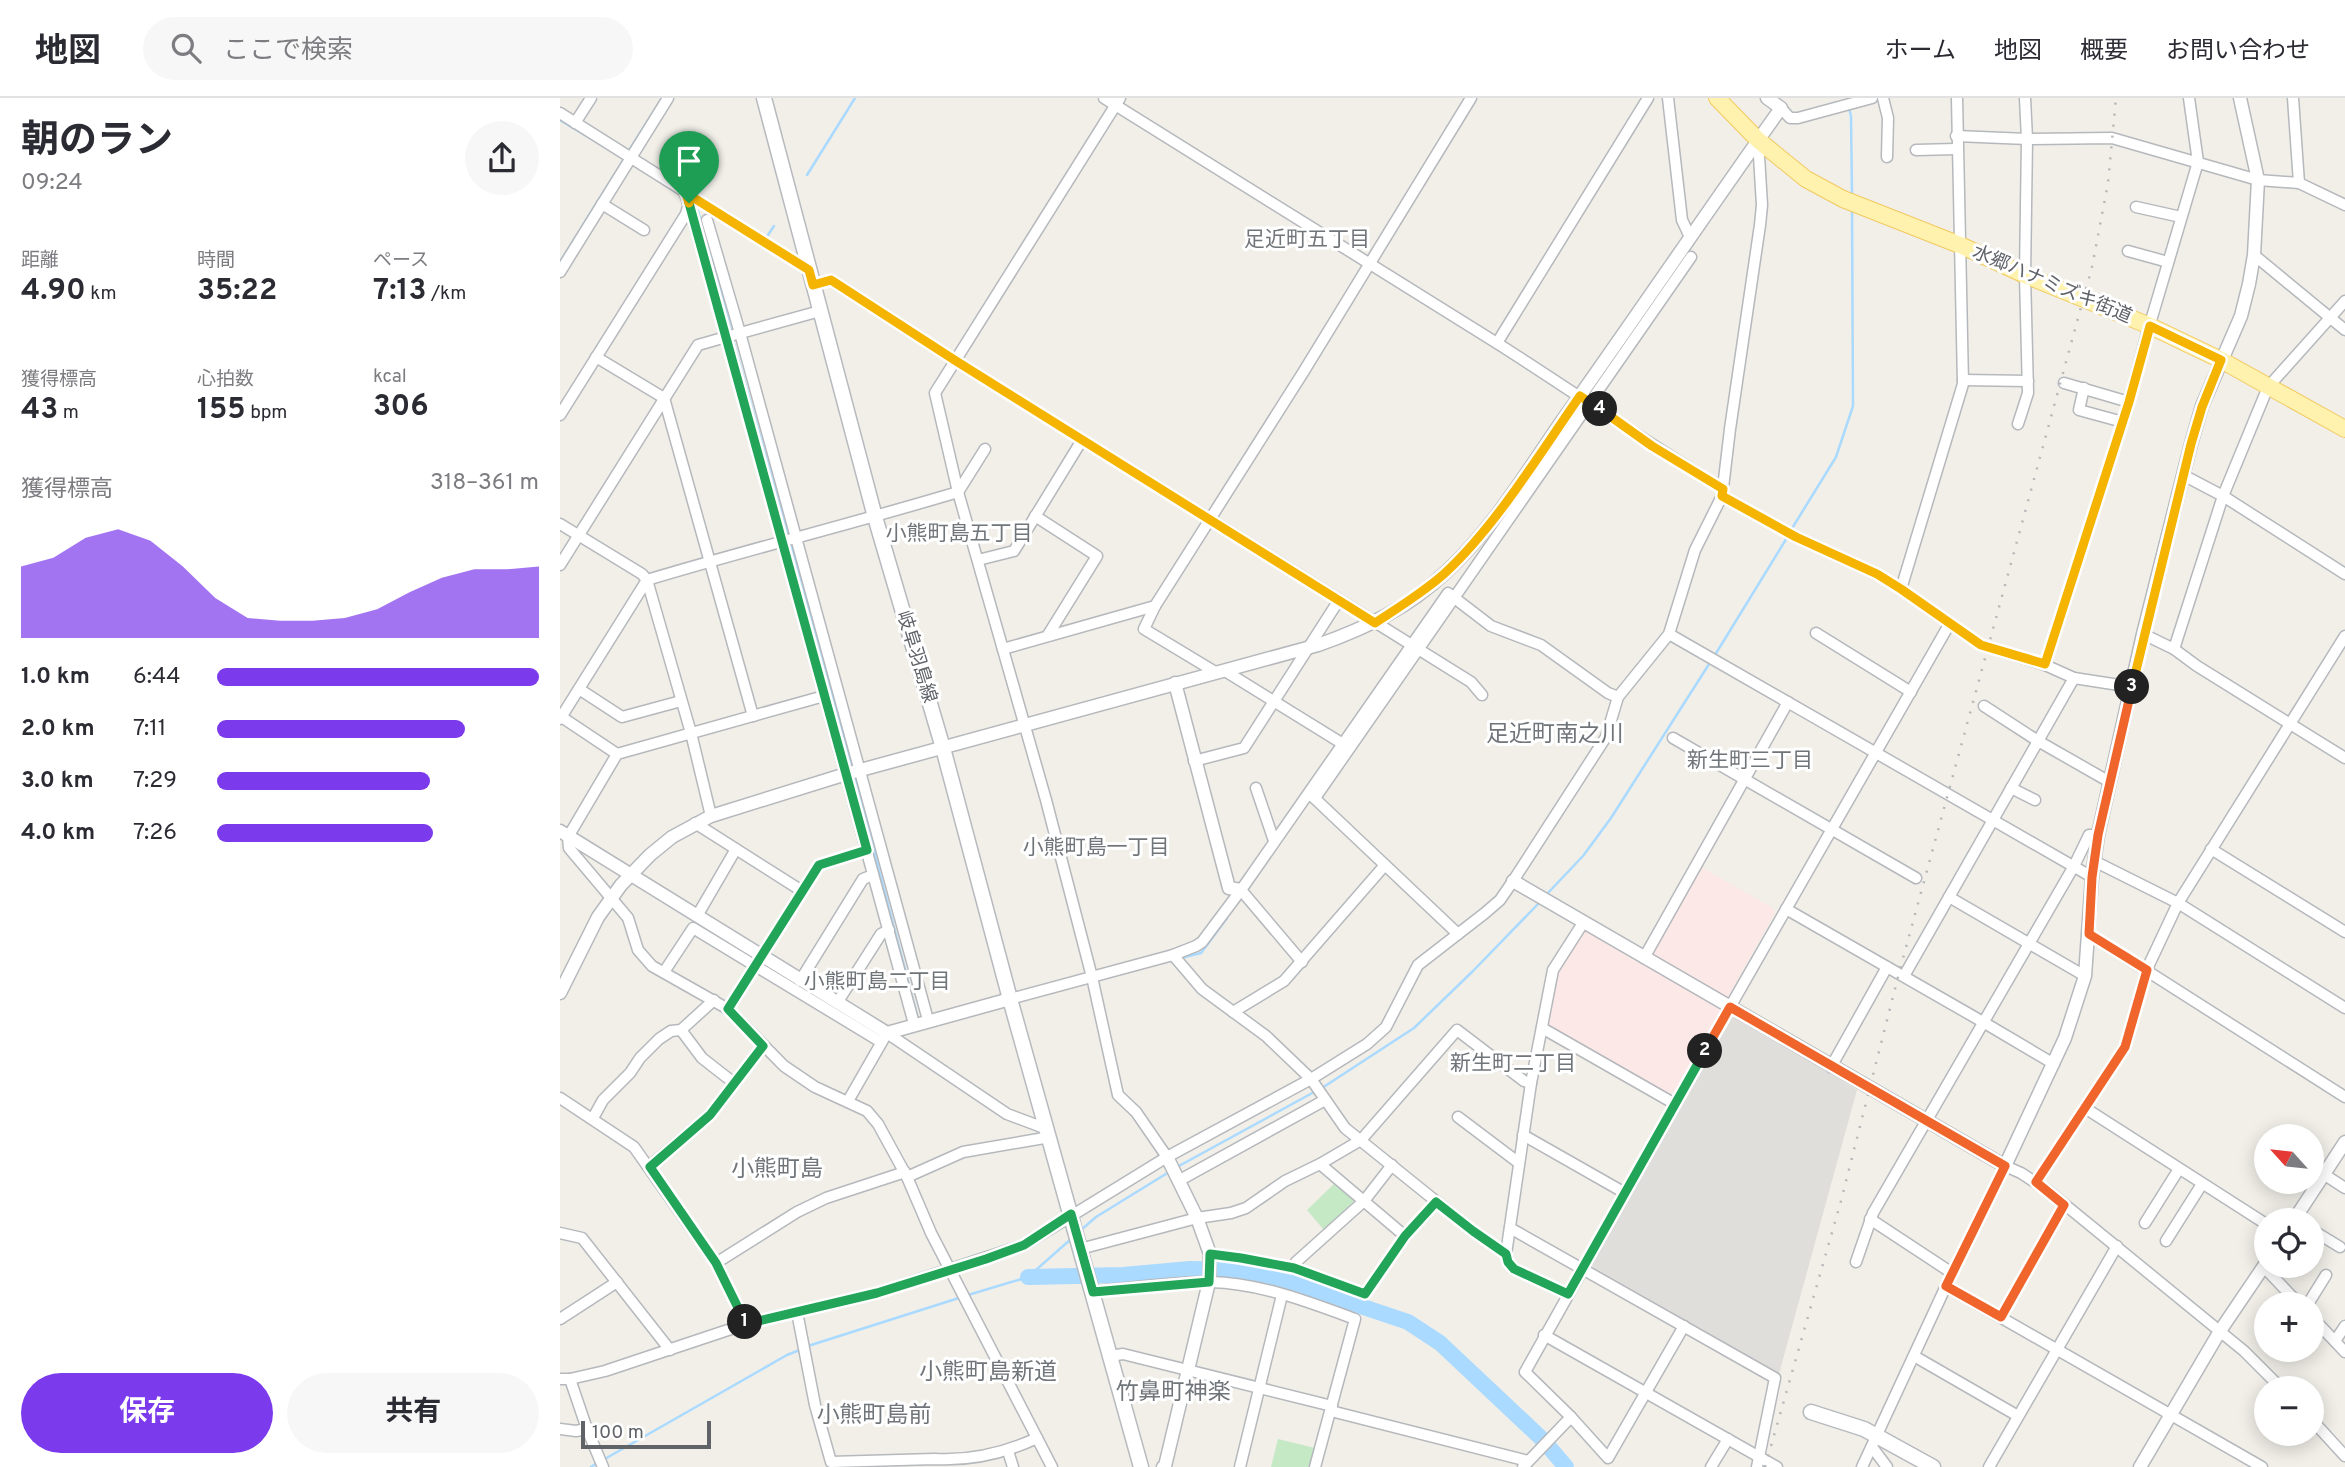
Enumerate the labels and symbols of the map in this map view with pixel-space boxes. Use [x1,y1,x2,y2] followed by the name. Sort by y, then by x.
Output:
[659,131,719,203] pin
[1244,227,1370,254] district label: 足近町五丁目
[1969,241,2135,329] street label: 水郷ハナミズキ街道
[1583,392,1618,426] pin: 4
[886,521,1033,548] district label: 小熊町島五丁目
[891,608,941,706] street label: 岐阜羽島線
[2114,670,2150,704] pin: 3
[1486,721,1624,750] district label: 足近町南之川
[1687,748,1813,775] district label: 新生町三丁目
[1023,835,1170,862] district label: 小熊町島一丁目
[804,969,951,996] district label: 小熊町島二丁目
[1688,1034,1722,1068] pin: 2
[1450,1051,1576,1078] district label: 新生町二丁目
[2254,1124,2324,1194] north arrow
[731,1156,823,1185] district label: 小熊町島
[728,1304,762,1340] pin: 1
[919,1359,1057,1388] district label: 小熊町島新道
[1116,1379,1231,1408] district label: 竹鼻町神楽
[817,1402,932,1431] district label: 小熊町島前
[581,1418,710,1450] scale bar

